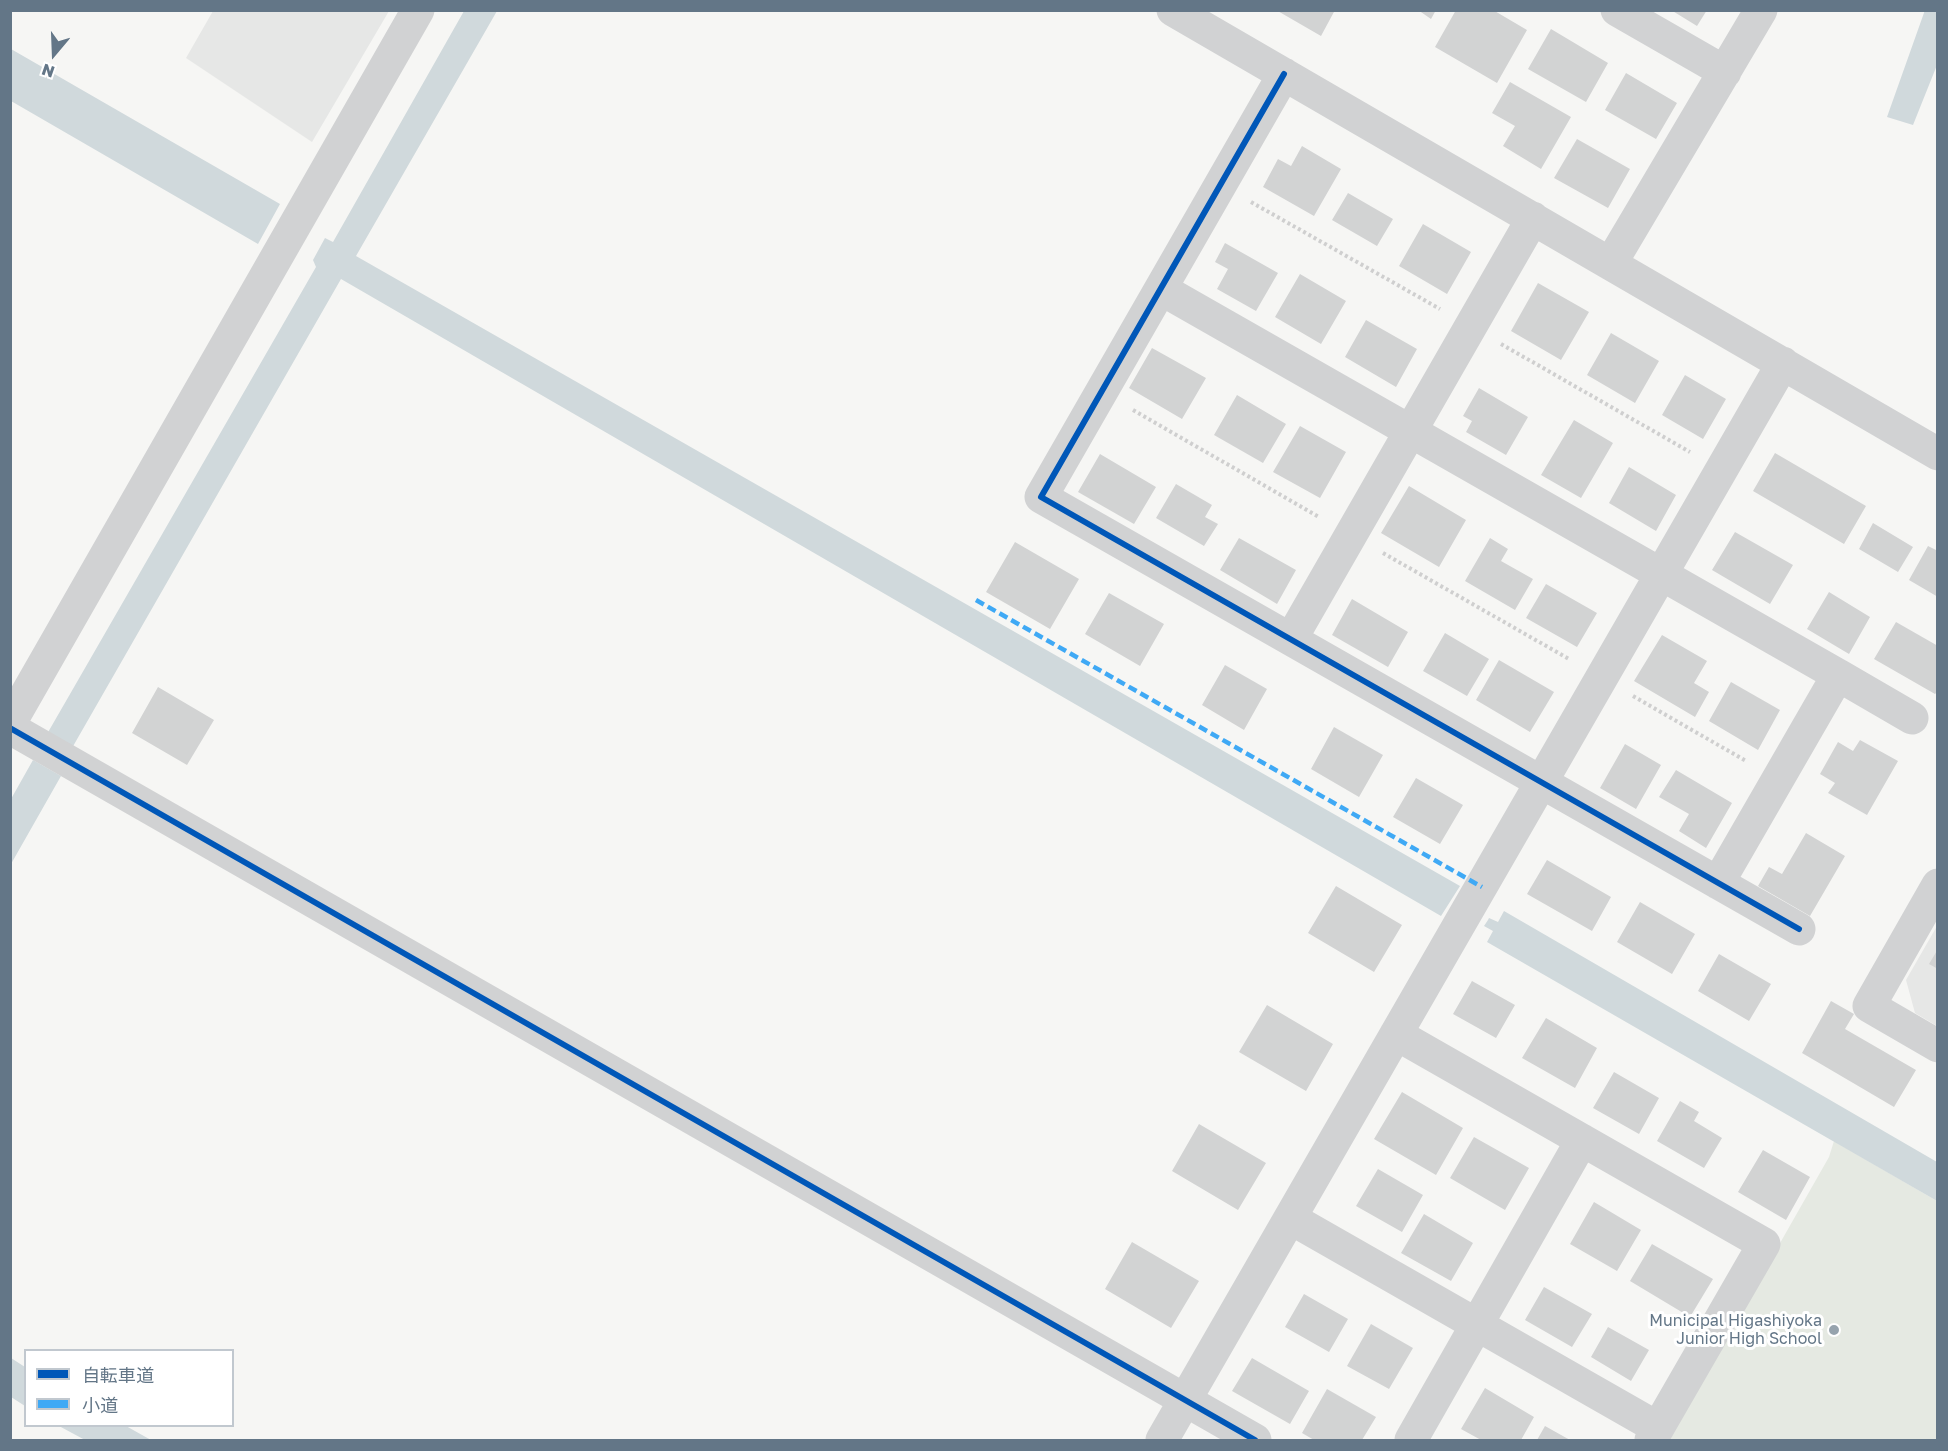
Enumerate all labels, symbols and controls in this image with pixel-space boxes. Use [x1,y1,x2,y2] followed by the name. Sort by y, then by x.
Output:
[24,24,84,84] north arrow
[39,60,57,82] text: N
[1649,1311,1822,1349] place label: Municipal Higashiyoka Junior High School
[1827,1323,1841,1337] marker: Municipal Higashiyoka Junior High School
[24,1349,234,1427] legend
[82,1364,154,1386] text: 自転車道
[82,1394,118,1416] text: 小道

